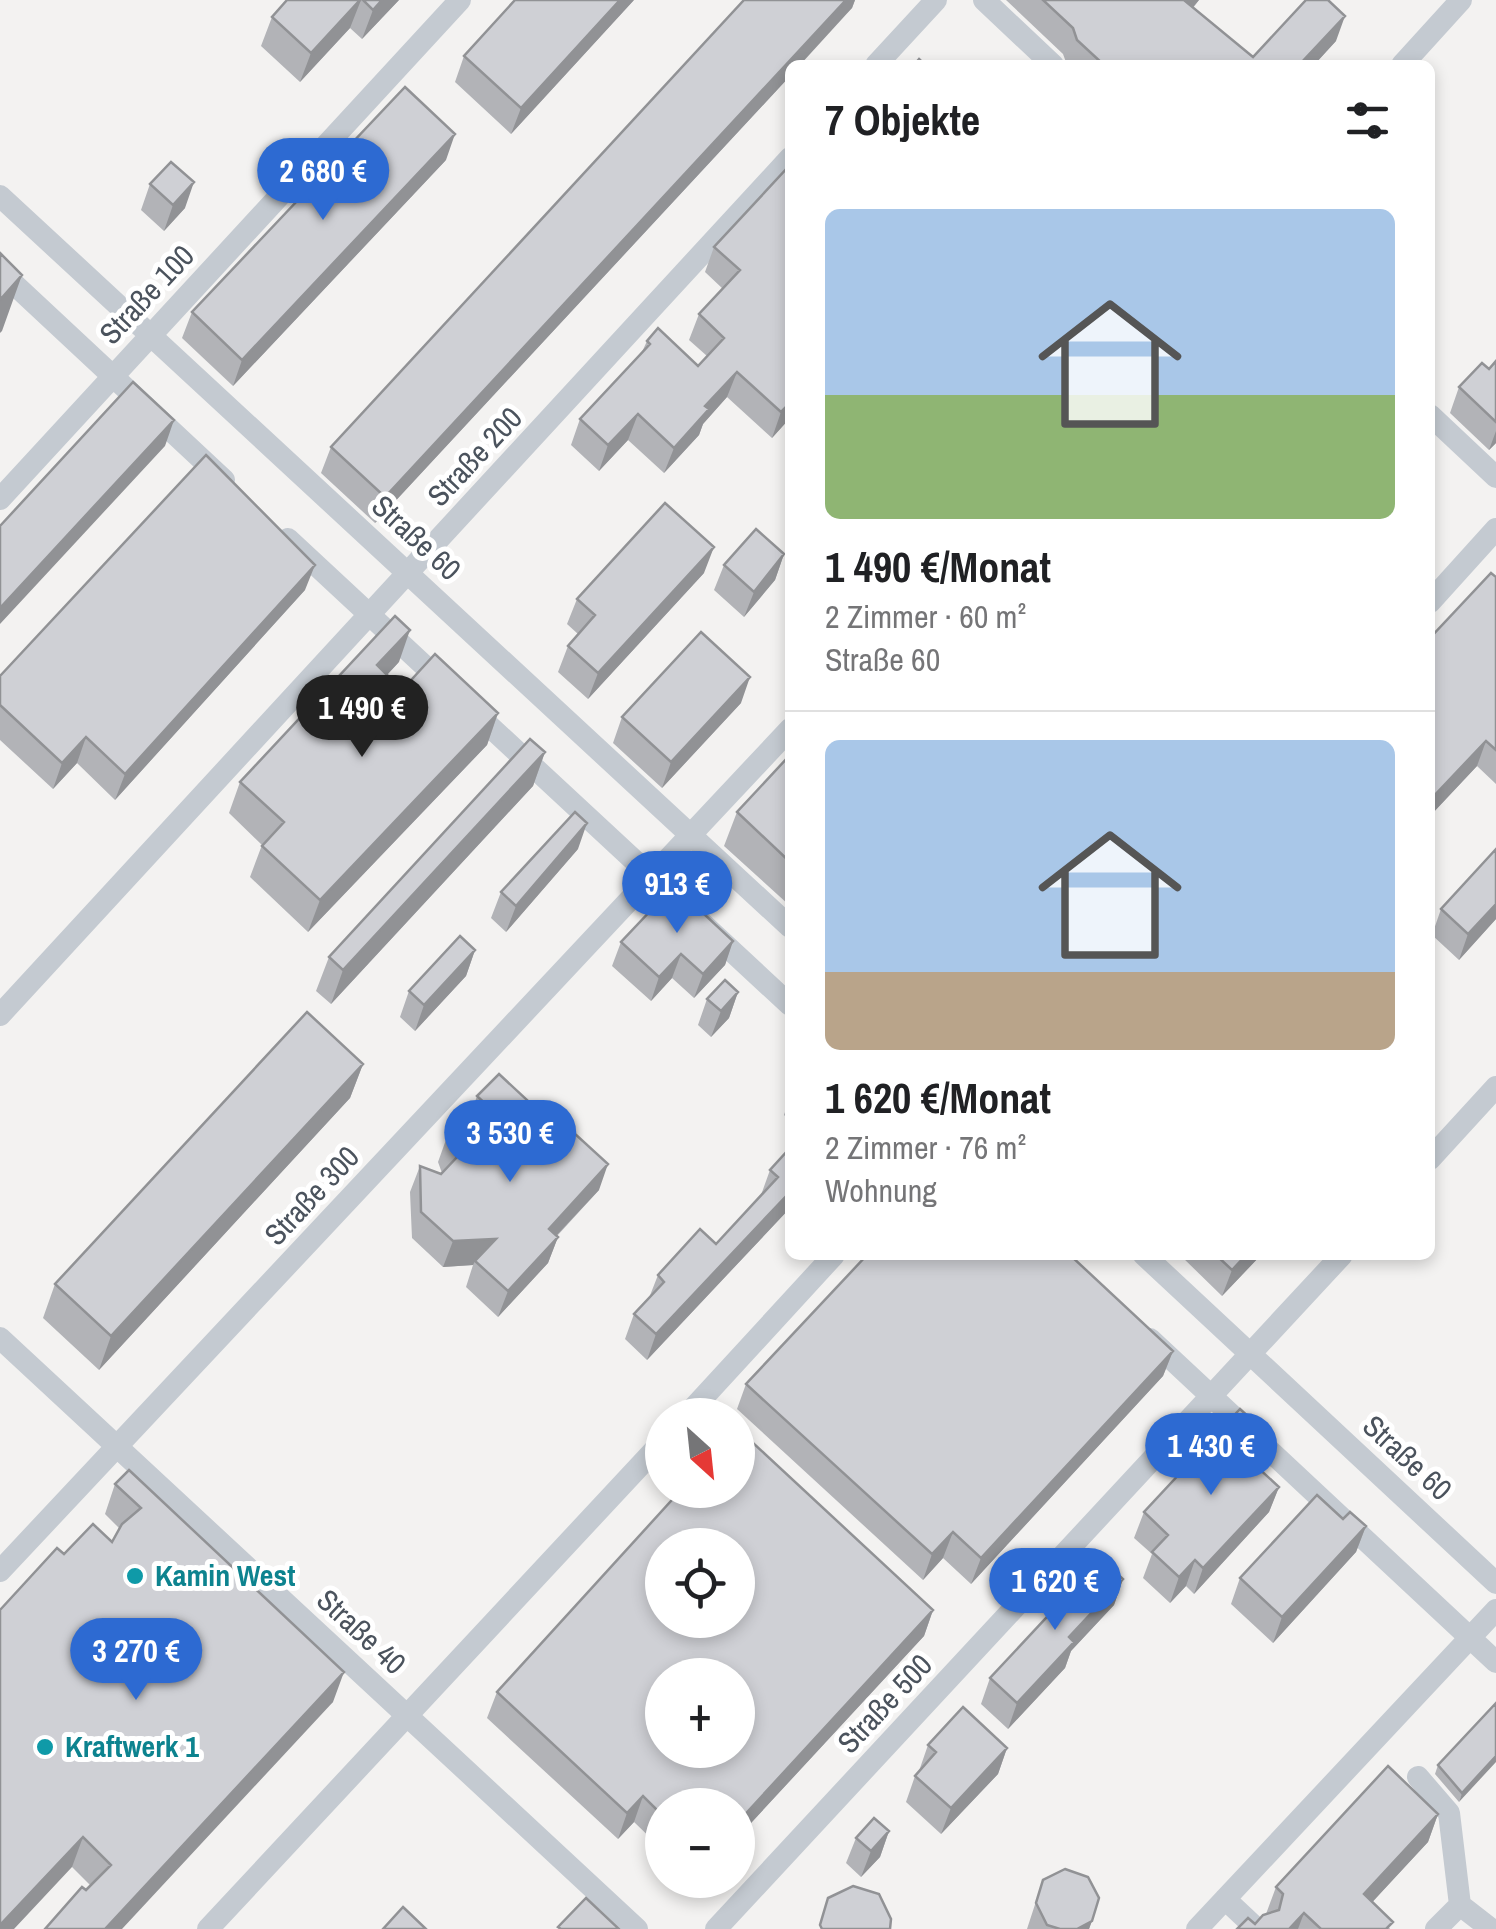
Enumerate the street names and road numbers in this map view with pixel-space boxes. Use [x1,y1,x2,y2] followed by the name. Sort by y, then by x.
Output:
[90,236,202,352] street label: Straße 100
[418,398,530,514] street label: Straße 200
[364,486,470,589] street label: Straße 60
[255,1137,367,1253] street label: Straße 300
[1355,1406,1461,1509] street label: Straße 60
[309,1580,415,1683] street label: Straße 40
[828,1645,940,1761] street label: Straße 500

